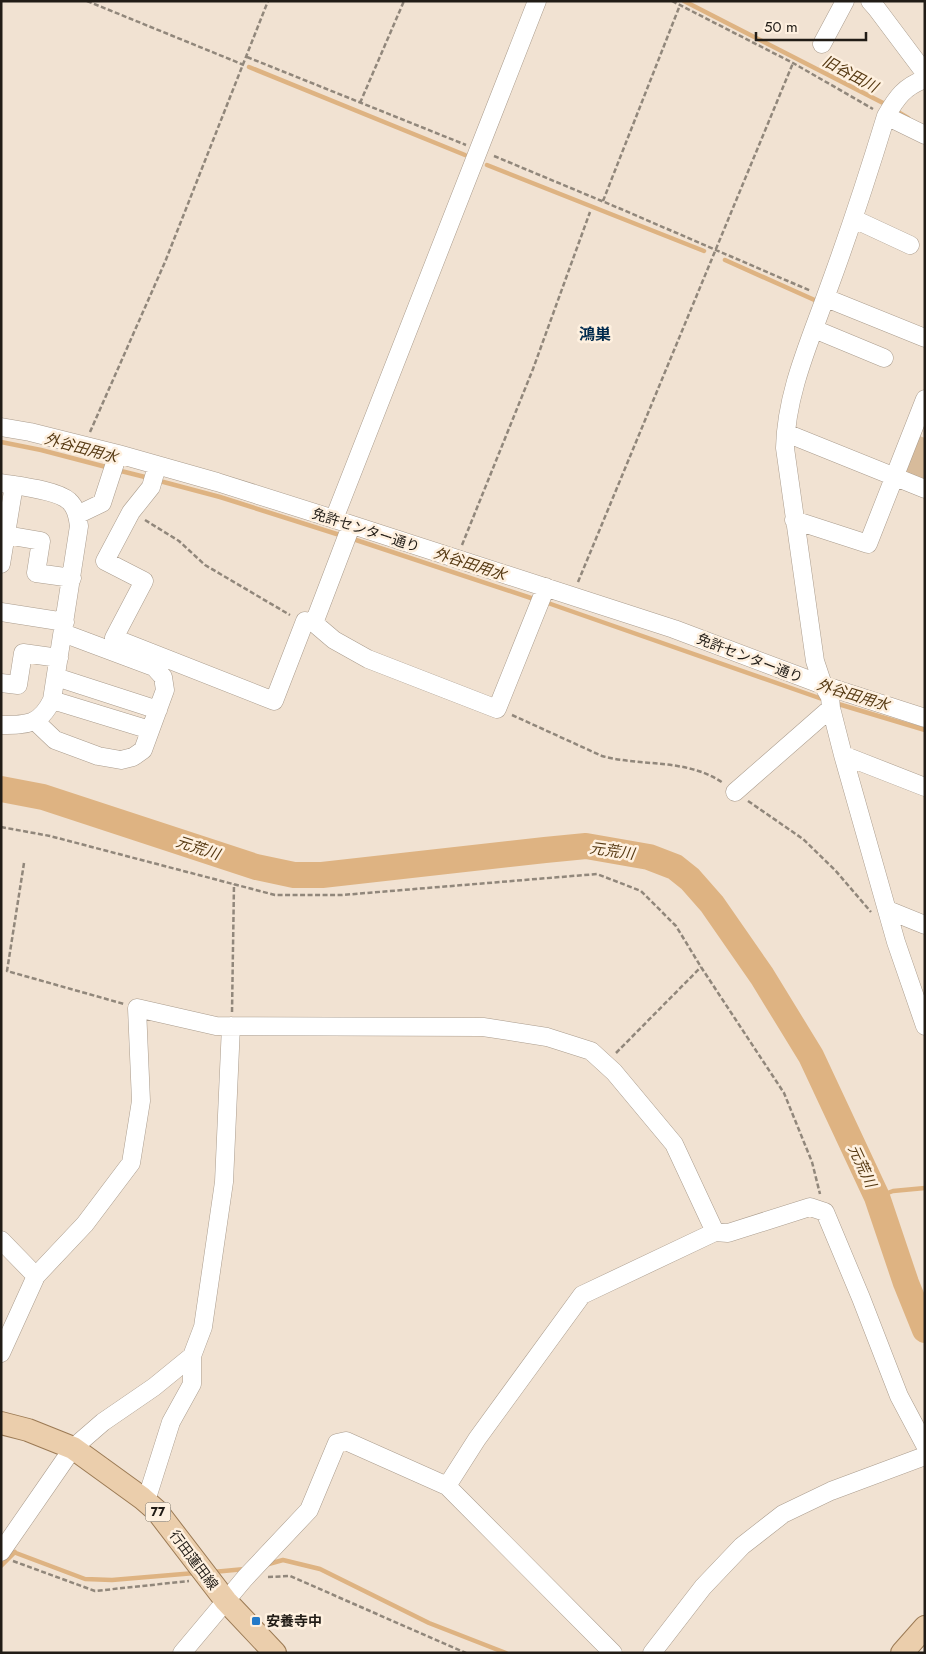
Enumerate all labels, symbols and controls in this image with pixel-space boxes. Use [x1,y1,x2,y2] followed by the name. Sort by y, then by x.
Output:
[756,10,866,42] scale bar
[764,16,798,38] text: 50 m
[818,50,883,99] water label: 旧谷田川
[579,323,611,346] district label: 鴻巣
[42,428,122,469] water label: 外谷田用水
[310,503,422,557] street label: 免許センター通り
[431,542,511,587] water label: 外谷田用水
[694,629,806,687] street label: 免許センター通り
[814,674,894,717] water label: 外谷田用水
[173,831,225,866] water label: 元荒川
[588,837,638,865] water label: 元荒川
[843,1141,882,1193] water label: 元荒川
[146,1502,170,1521] road number: 77
[165,1526,223,1594] street label: 行田蓮田線
[266,1611,322,1631] place label: 安養寺中
[250,1615,262,1627] marker: 安養寺中

